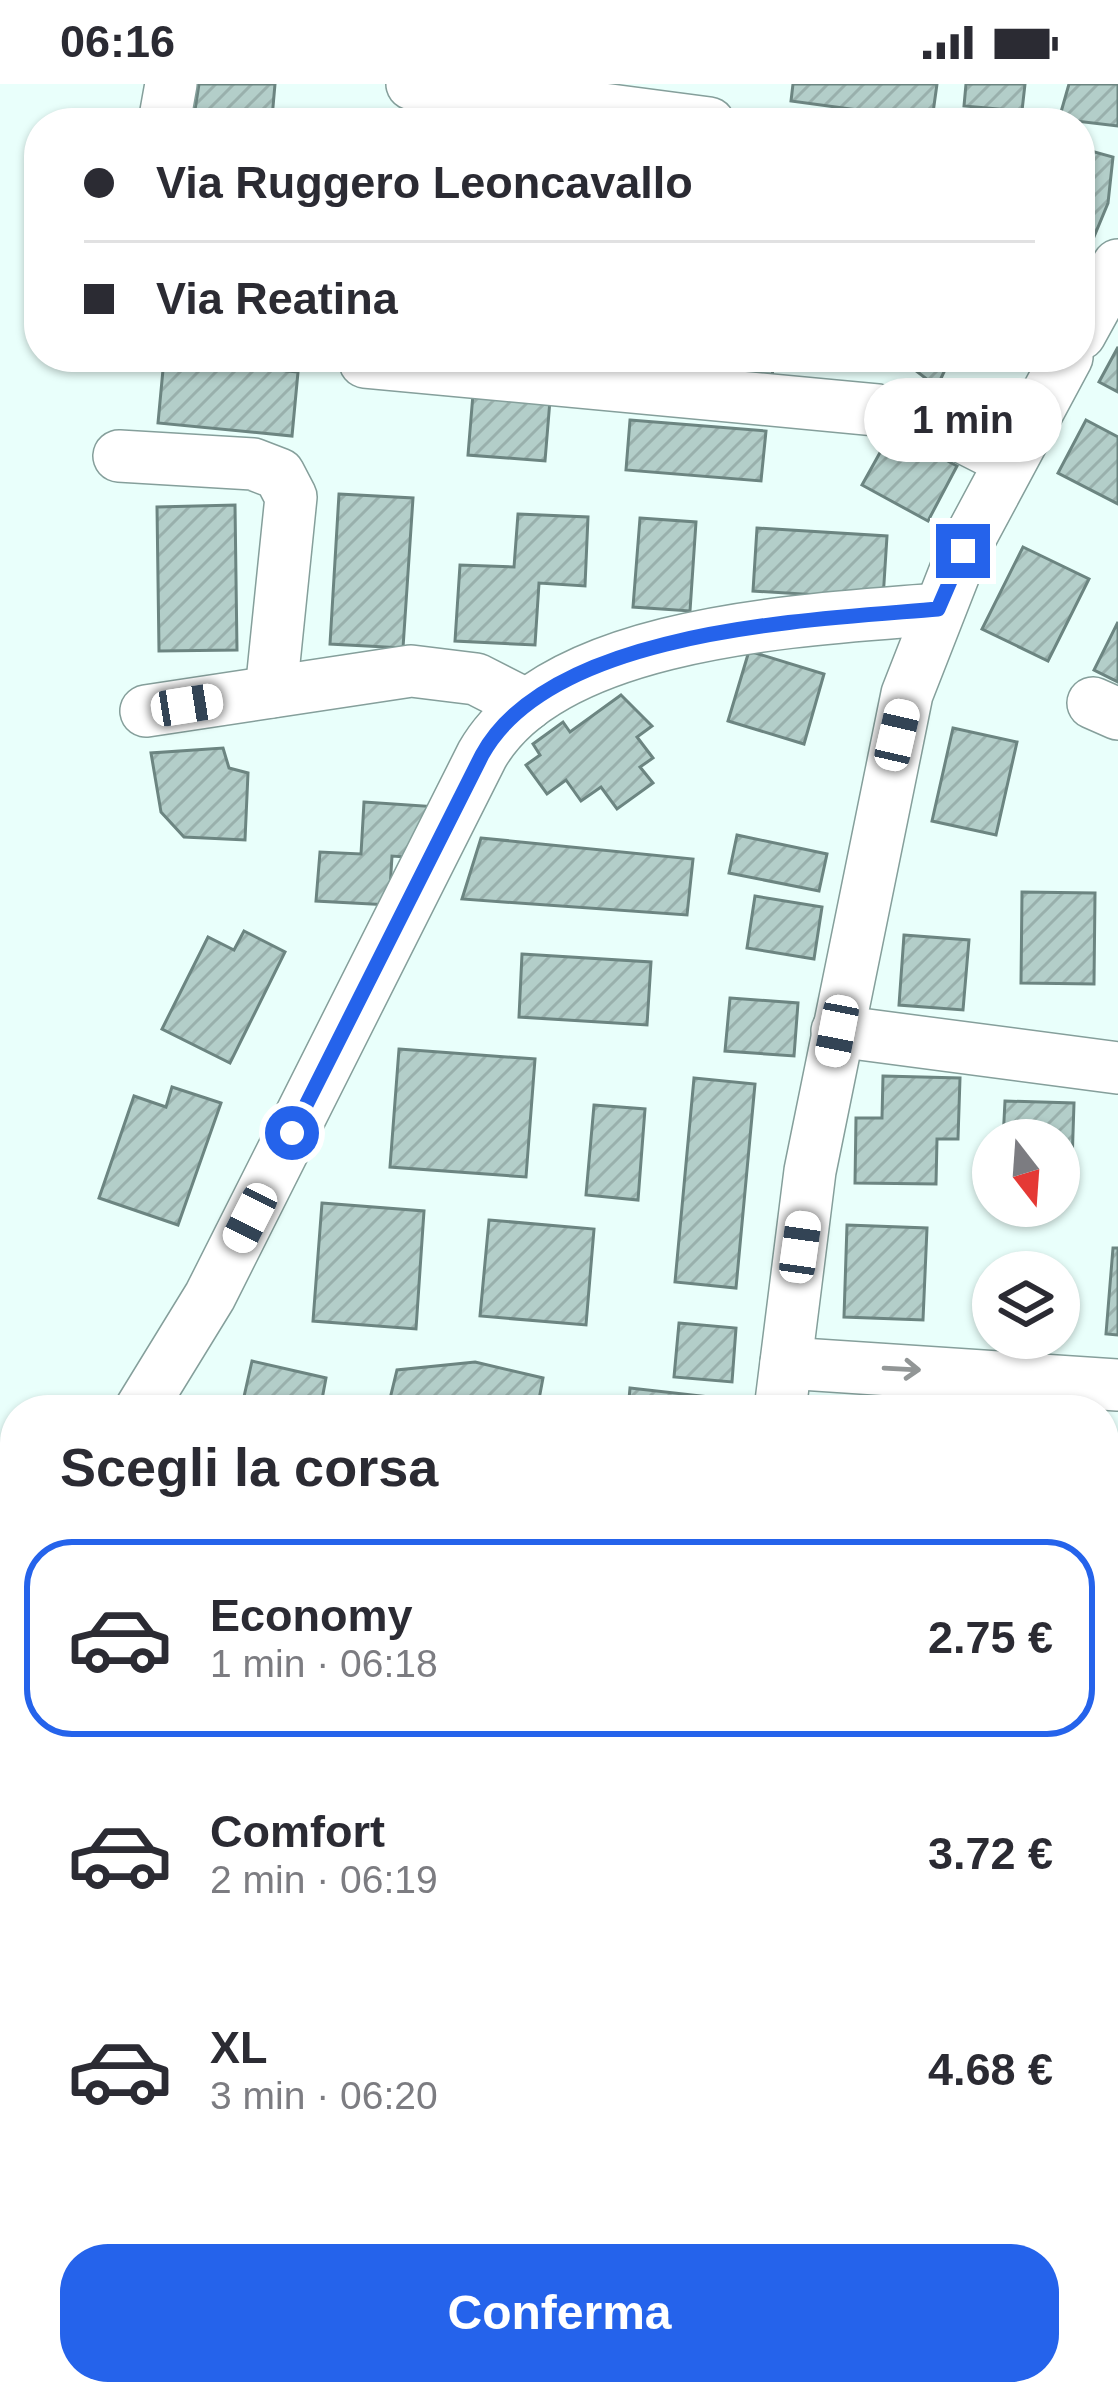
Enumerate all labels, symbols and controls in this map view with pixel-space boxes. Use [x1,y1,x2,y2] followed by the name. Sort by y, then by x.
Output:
[60,16,175,67] text: 06:16
[156,157,693,208] text: Via Ruggero Leoncavallo
[156,273,398,324] text: Via Reatina
[864,377,1062,461] callout: 1 min
[912,398,1014,441] text: 1 min
[936,524,990,578] route end
[149,682,225,728] car
[871,696,923,774] car
[812,992,862,1070] car
[265,1106,319,1160] route start
[972,1119,1080,1227] north arrow
[972,1119,1080,1359] map controls
[218,1178,282,1258] car
[777,1209,823,1285] car
[972,1251,1080,1359] button: layers
[882,1358,921,1381] one-way arrow
[60,1437,438,1497] text: Scegli la corsa
[66,1584,174,1692] icon: car
[210,1590,413,1641] text: Economy
[928,1612,1053,1663] text: 2.75 €
[210,1642,438,1685] text: 1 min · 06:18
[66,1800,174,1908] icon: car
[210,1806,385,1857] text: Comfort
[928,1828,1053,1879] text: 3.72 €
[210,1858,438,1901] text: 2 min · 06:19
[66,2016,174,2124] icon: car
[210,2022,268,2073] text: XL
[928,2044,1053,2095] text: 4.68 €
[210,2074,438,2117] text: 3 min · 06:20
[60,2244,1059,2382] button: Conferma

